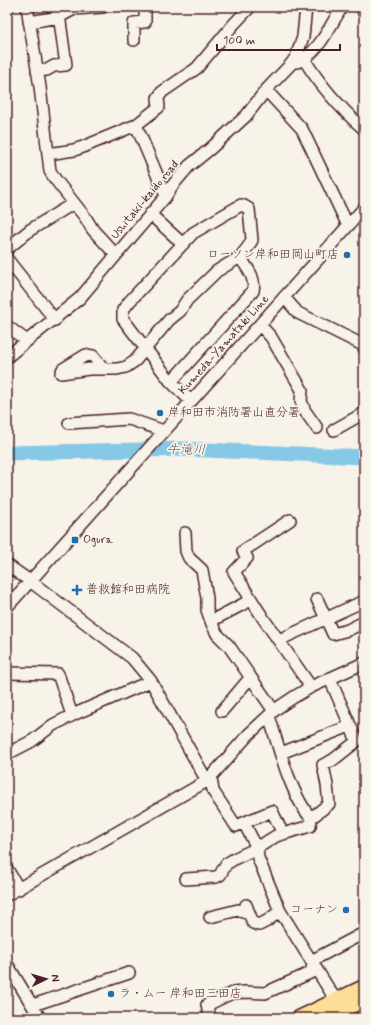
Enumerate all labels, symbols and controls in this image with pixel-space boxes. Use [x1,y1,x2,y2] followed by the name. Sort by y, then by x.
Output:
[217,26,340,52] scale bar
[223,33,255,49] text: 100 m
[107,157,183,243] street label: Ushitaki-kaido road
[207,247,339,263] place label: ローソン岸和田岡山町店
[342,250,352,260] marker: ローソン岸和田岡山町店
[175,292,273,398] street label: Kumeda-Yamataki Line
[168,405,300,421] place label: 岸和田市消防署山直分署
[155,408,165,418] marker: 岸和田市消防署山直分署
[166,441,206,459] water label: 牛滝川
[83,532,113,548] place label: Ogura
[70,535,80,545] marker: Ogura
[86,582,170,598] place label: 普救館和田病院
[71,584,83,596] marker: 普救館和田病院
[290,902,338,918] place label: コーナン
[341,905,351,915] marker: コーナン
[26,959,66,999] north arrow
[48,974,62,982] text: N
[119,986,242,1002] place label: ラ・ムー 岸和田三田店
[106,989,116,999] marker: ラ・ムー 岸和田三田店

